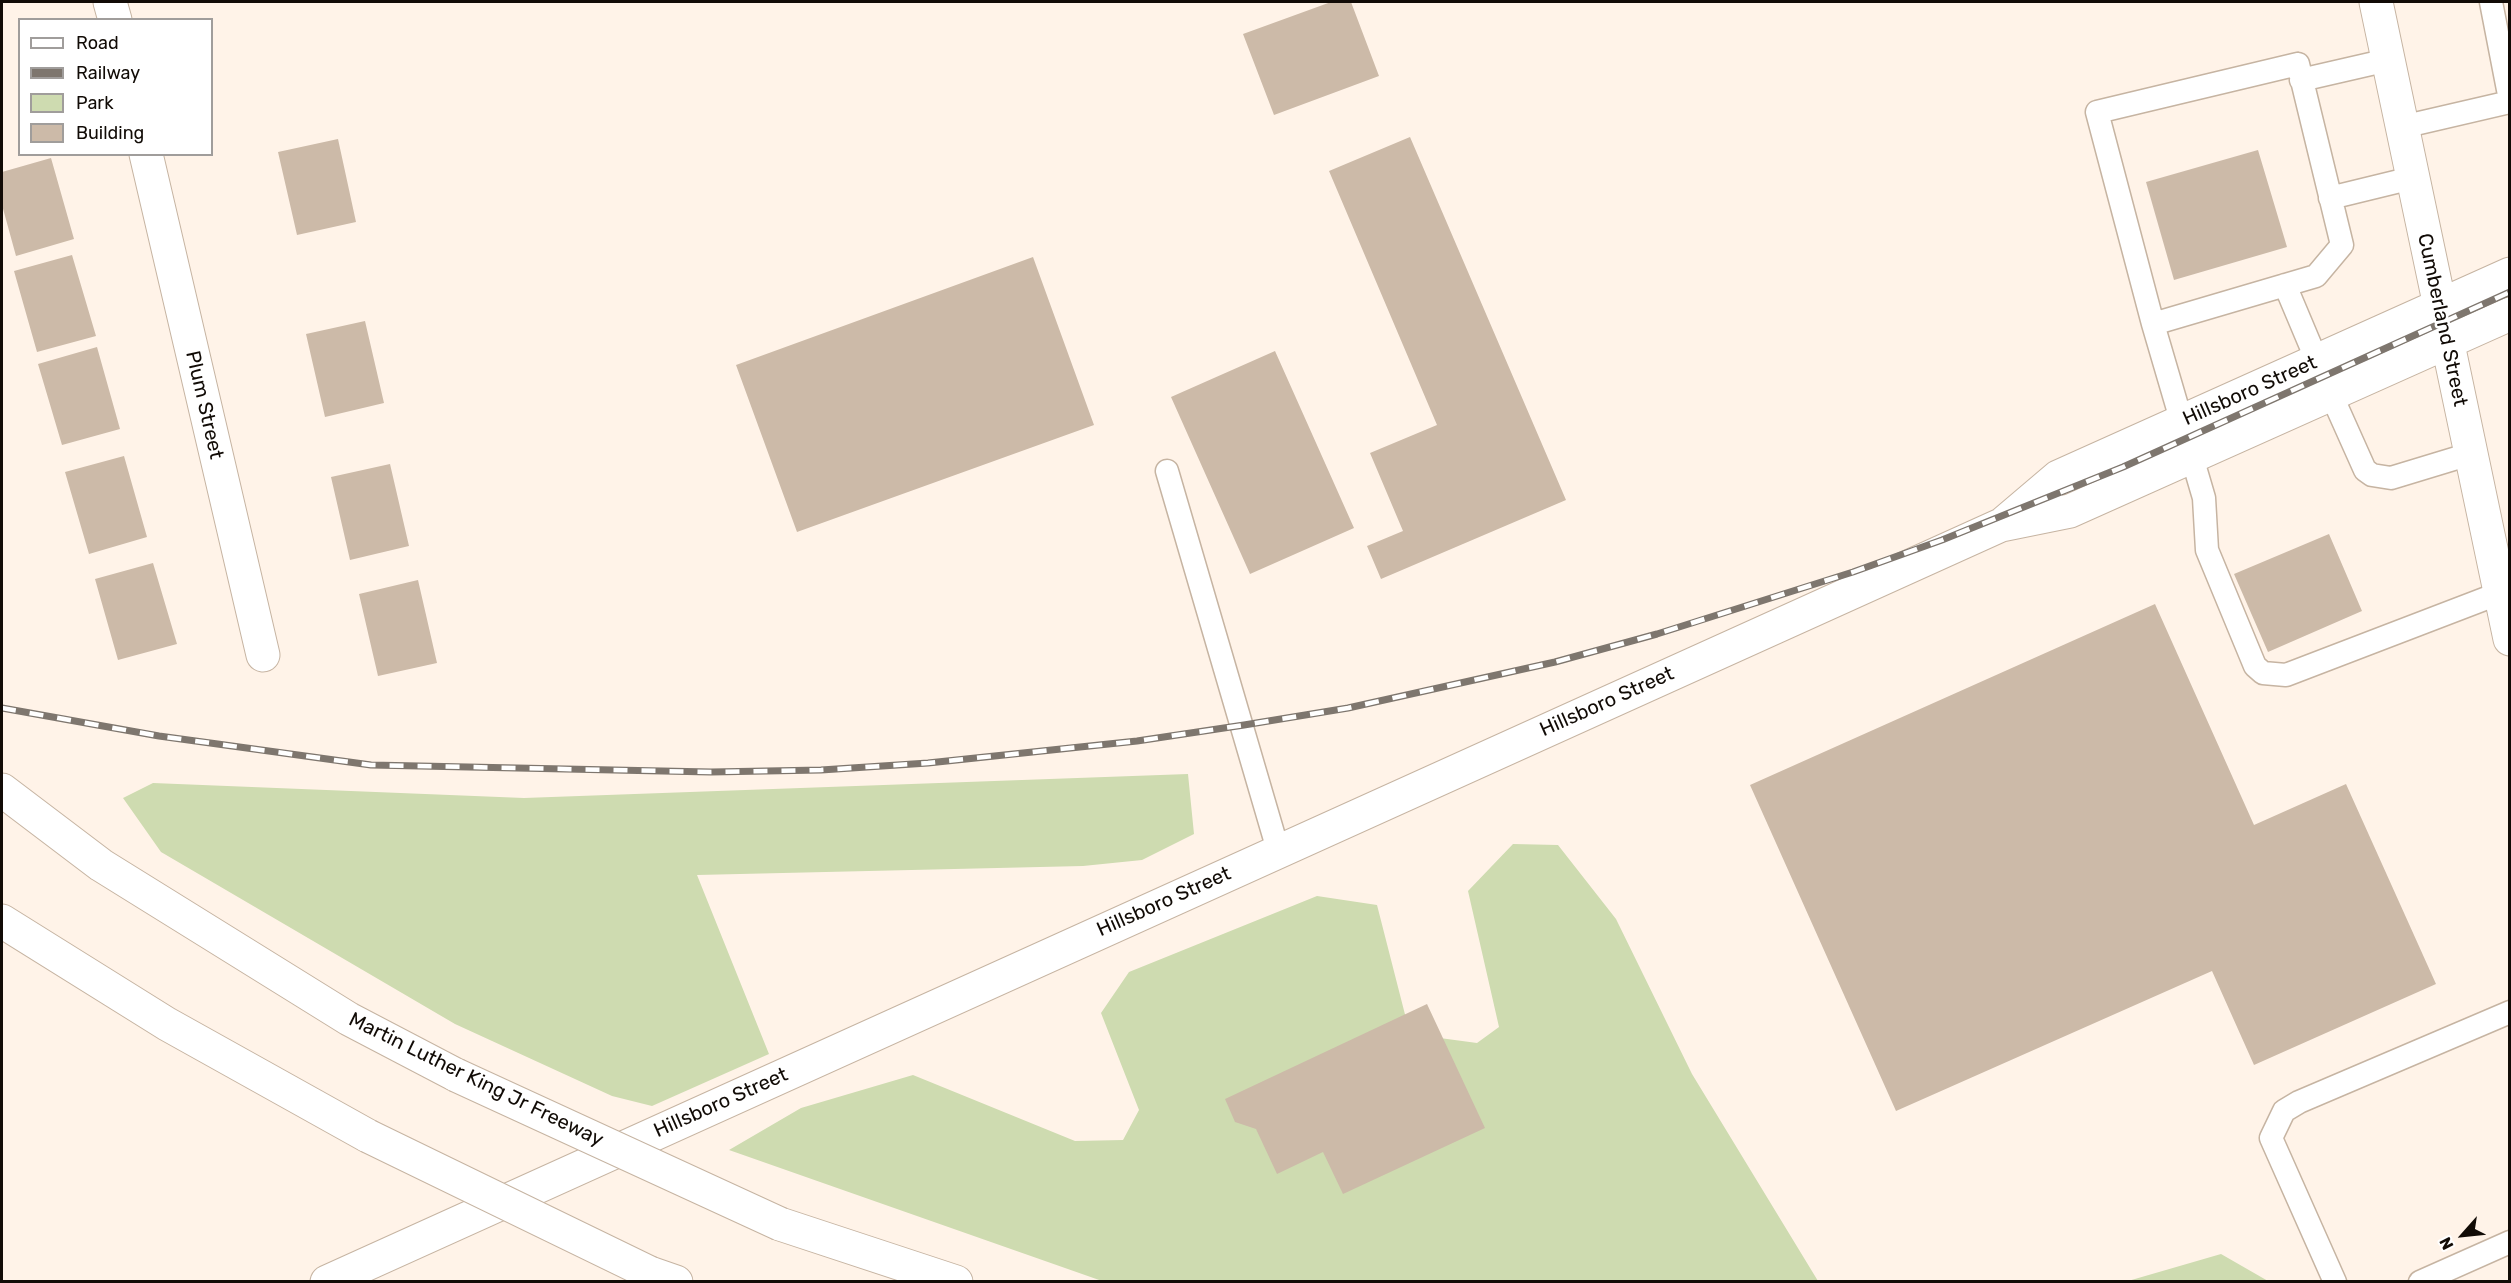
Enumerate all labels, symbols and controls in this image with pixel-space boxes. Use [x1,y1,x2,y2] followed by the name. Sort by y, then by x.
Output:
[18,18,213,156] legend
[76,32,119,54] text: Road
[76,62,140,84] text: Railway
[76,92,113,114] text: Park
[76,122,144,144] text: Building
[2412,231,2472,409] street label: Cumberland Street
[180,349,228,461] street label: Plum Street
[2179,351,2321,431] street label: Hillsboro Street
[1536,662,1678,742] street label: Hillsboro Street
[1093,862,1235,942] street label: Hillsboro Street
[345,1008,607,1152] street label: Martin Luther King Jr Freeway
[650,1063,792,1143] street label: Hillsboro Street
[2433,1205,2493,1265] north arrow
[2435,1234,2458,1253] text: N

